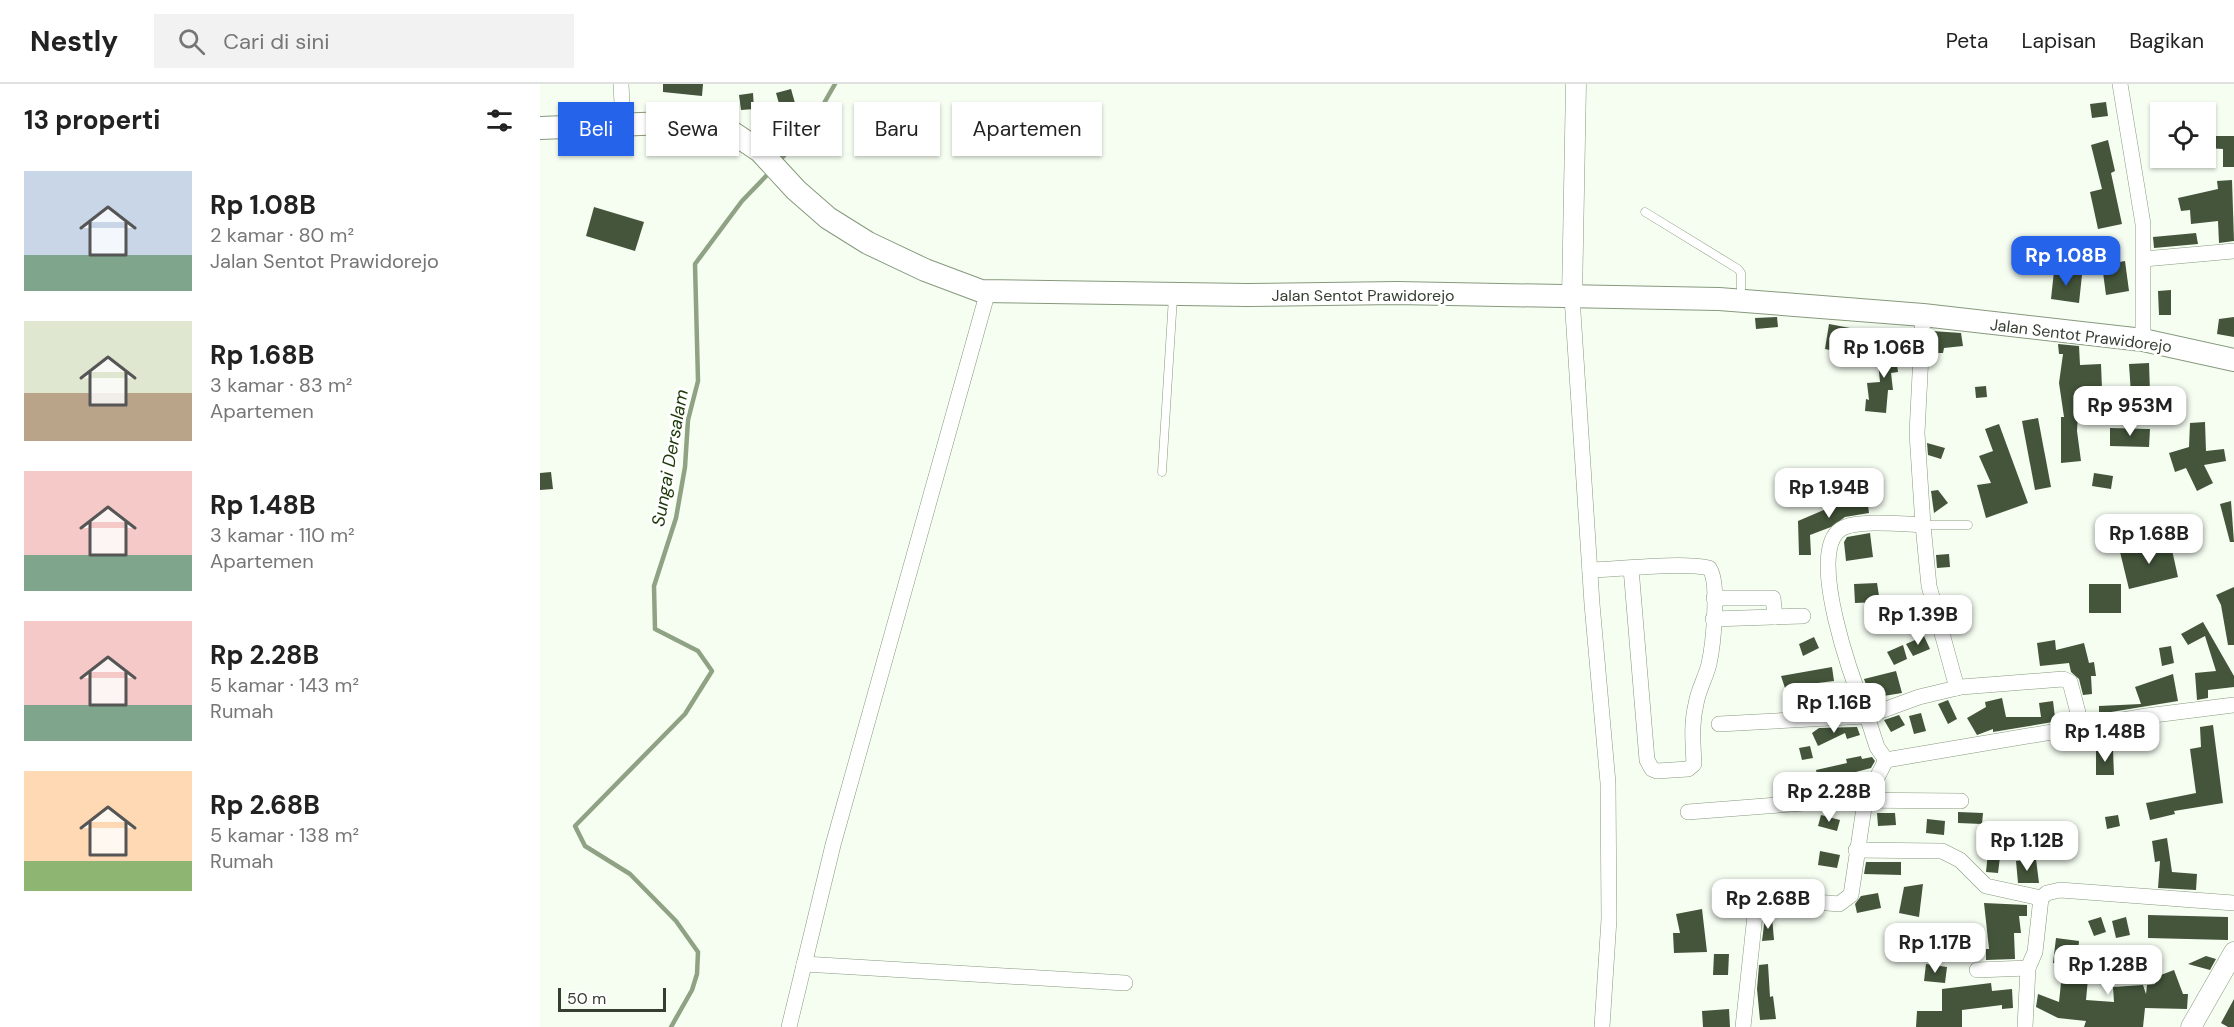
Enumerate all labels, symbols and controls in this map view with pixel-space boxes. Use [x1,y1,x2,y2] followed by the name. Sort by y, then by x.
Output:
[154,14,574,68] search box
[30,23,118,60] text: Nestly
[175,25,208,58] icon: search
[223,27,329,56] text: Cari di sini
[1946,27,1988,55] text: Peta
[2021,27,2096,55] text: Lapisan
[2129,27,2204,55] text: Bagikan
[558,102,634,156] chip: Beli
[646,102,739,156] chip: Sewa
[751,102,842,156] chip: Filter
[854,102,940,156] chip: Baru
[952,102,1102,156] chip: Apartemen
[2150,102,2216,168] map controls
[2150,102,2216,168] button: locate
[24,103,160,137] text: 13 properti
[483,104,516,137] icon: filters
[210,188,316,222] text: Rp 1.08B
[72,195,144,267] icon: home
[210,222,354,248] text: 2 kamar · 80 m²
[2004,236,2128,287] pin: Rp 1.08B
[2025,242,2107,268] text: Rp 1.08B
[210,248,439,274] text: Jalan Sentot Prawidorejo
[1271,285,1455,306] street label: Jalan Sentot Prawidorejo
[1989,314,2173,357] street label: Jalan Sentot Prawidorejo
[1822,328,1946,379] pin: Rp 1.06B
[1843,334,1925,360] text: Rp 1.06B
[210,338,314,372] text: Rp 1.68B
[72,345,144,417] icon: home
[210,372,352,398] text: 3 kamar · 83 m²
[2075,386,2185,437] pin: Rp 953M
[646,387,694,528] water label: Sungai Dersalam
[2087,392,2173,418] text: Rp 953M
[210,398,314,424] text: Apartemen
[1767,468,1891,519] pin: Rp 1.94B
[1789,474,1869,500] text: Rp 1.94B
[210,488,316,522] text: Rp 1.48B
[72,495,144,567] icon: home
[2087,514,2211,565] pin: Rp 1.68B
[2109,520,2189,546] text: Rp 1.68B
[210,522,355,548] text: 3 kamar · 110 m²
[210,548,314,574] text: Apartemen
[1856,595,1980,646] pin: Rp 1.39B
[1878,601,1958,627] text: Rp 1.39B
[210,638,319,672] text: Rp 2.28B
[72,645,144,717] icon: home
[210,672,359,698] text: 5 kamar · 143 m²
[1772,683,1896,734] pin: Rp 1.16B
[1797,689,1871,715] text: Rp 1.16B
[210,698,274,724] text: Rumah
[2043,712,2167,763] pin: Rp 1.48B
[2064,718,2146,744] text: Rp 1.48B
[1767,772,1891,823] pin: Rp 2.28B
[1787,778,1871,804] text: Rp 2.28B
[210,788,320,822] text: Rp 2.68B
[72,795,144,867] icon: home
[1965,821,2089,872] pin: Rp 1.12B
[210,822,359,848] text: 5 kamar · 138 m²
[1990,827,2064,853] text: Rp 1.12B
[210,848,274,874] text: Rumah
[1706,879,1830,930] pin: Rp 2.68B
[1726,885,1810,911] text: Rp 2.68B
[1873,923,1997,974] pin: Rp 1.17B
[1899,929,1971,955] text: Rp 1.17B
[2046,945,2170,996] pin: Rp 1.28B
[2068,951,2148,977] text: Rp 1.28B
[558,985,666,1012] scale bar
[567,988,606,1009] text: 50 m

